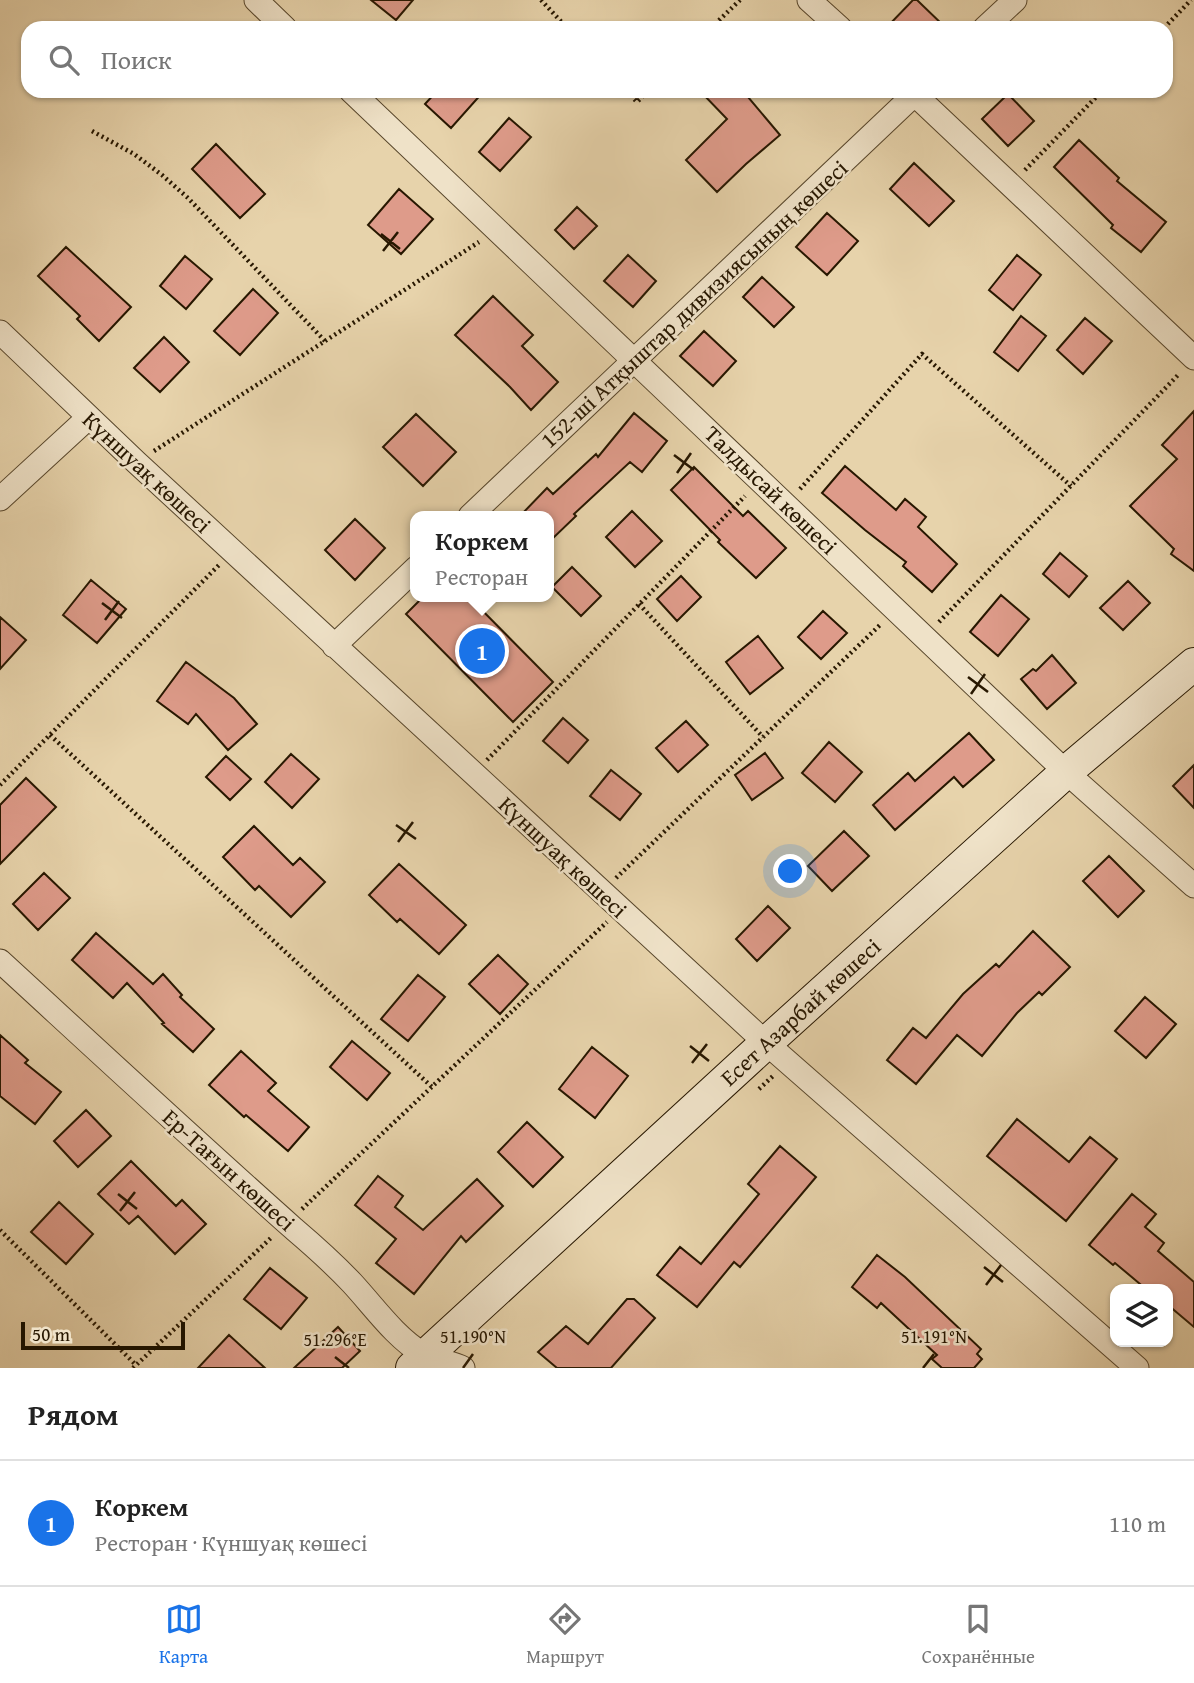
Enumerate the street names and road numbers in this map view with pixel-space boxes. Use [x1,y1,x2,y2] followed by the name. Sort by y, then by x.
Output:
[533,152,855,455] street label: 152-ші Атқыштар дивизиясының көшесі
[76,403,219,540] street label: Күншуақ көшесі
[697,417,845,562] street label: Талдысай көшесі
[492,788,635,925] street label: Күншуақ көшесі
[713,930,888,1093] street label: Есет Азарбай көшесі
[156,1101,303,1238] street label: Ер-Тағын көшесі

